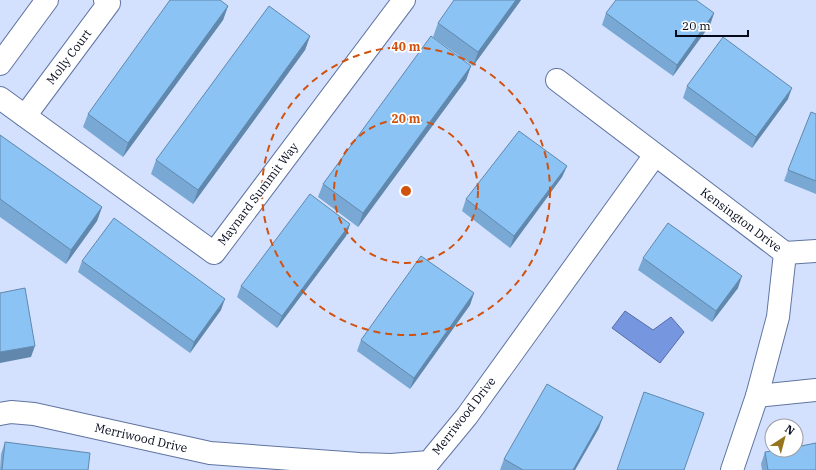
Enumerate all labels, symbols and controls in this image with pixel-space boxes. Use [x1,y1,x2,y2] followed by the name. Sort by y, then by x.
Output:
[676,12,748,38] scale bar
[682,18,711,33] text: 20 m
[43,26,94,87] street label: Molly Court
[392,39,421,54] text: 40 m
[392,111,421,126] text: 20 m
[214,139,301,248] street label: Maynard Summit Way
[399,184,413,198] centre of rings
[698,184,785,255] street label: Kensington Drive
[429,374,499,458] street label: Merriwood Drive
[764,418,804,458] north arrow
[93,420,189,455] street label: Merriwood Drive
[782,422,798,438] text: N

